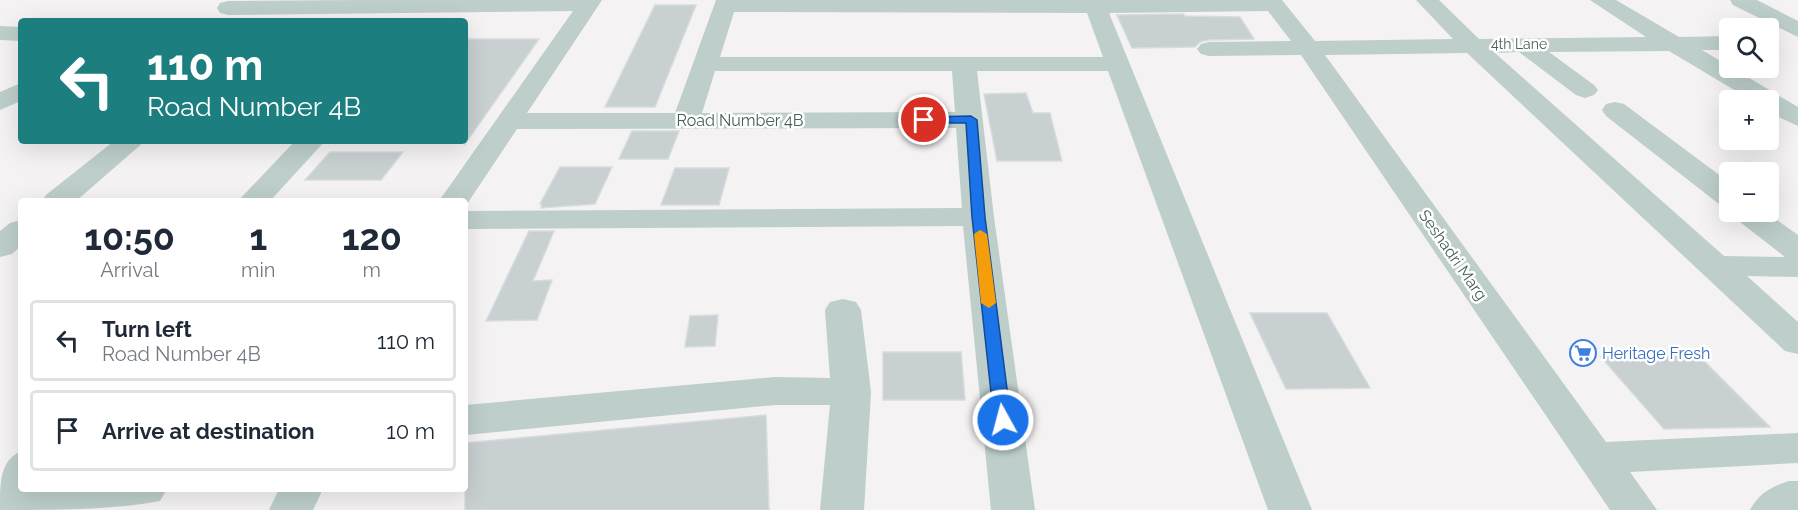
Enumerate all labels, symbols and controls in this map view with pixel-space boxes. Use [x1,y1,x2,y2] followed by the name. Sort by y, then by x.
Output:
[1719,18,1779,222] map controls
[1719,18,1779,78] button: search
[1491,36,1547,52] street label: 4th Lane
[147,41,263,90] text: 110 m
[48,42,126,120] icon: left
[1719,90,1779,150] button: +
[147,91,361,122] text: Road Number 4B
[898,94,949,145] pin
[907,103,940,136] icon: arrive
[677,111,804,130] street label: Road Number 4B
[1719,162,1779,222] button: −
[1415,206,1491,304] street label: Seshadri Marg
[84,216,175,258] text: 10:50
[249,216,267,258] text: 1
[342,216,402,258] text: 120
[100,258,159,282] text: Arrival
[241,258,276,282] text: min
[363,258,381,282] text: m
[102,316,192,342] text: Turn left
[51,324,84,357] icon: left
[377,328,435,354] text: 110 m
[1568,338,1598,368] supermarket icon: Heritage Fresh
[102,342,261,366] text: Road Number 4B
[1602,344,1710,363] place label: Heritage Fresh
[971,388,1035,452] position arrow
[51,414,84,447] icon: arrive
[102,418,315,444] text: Arrive at destination
[386,418,435,444] text: 10 m

